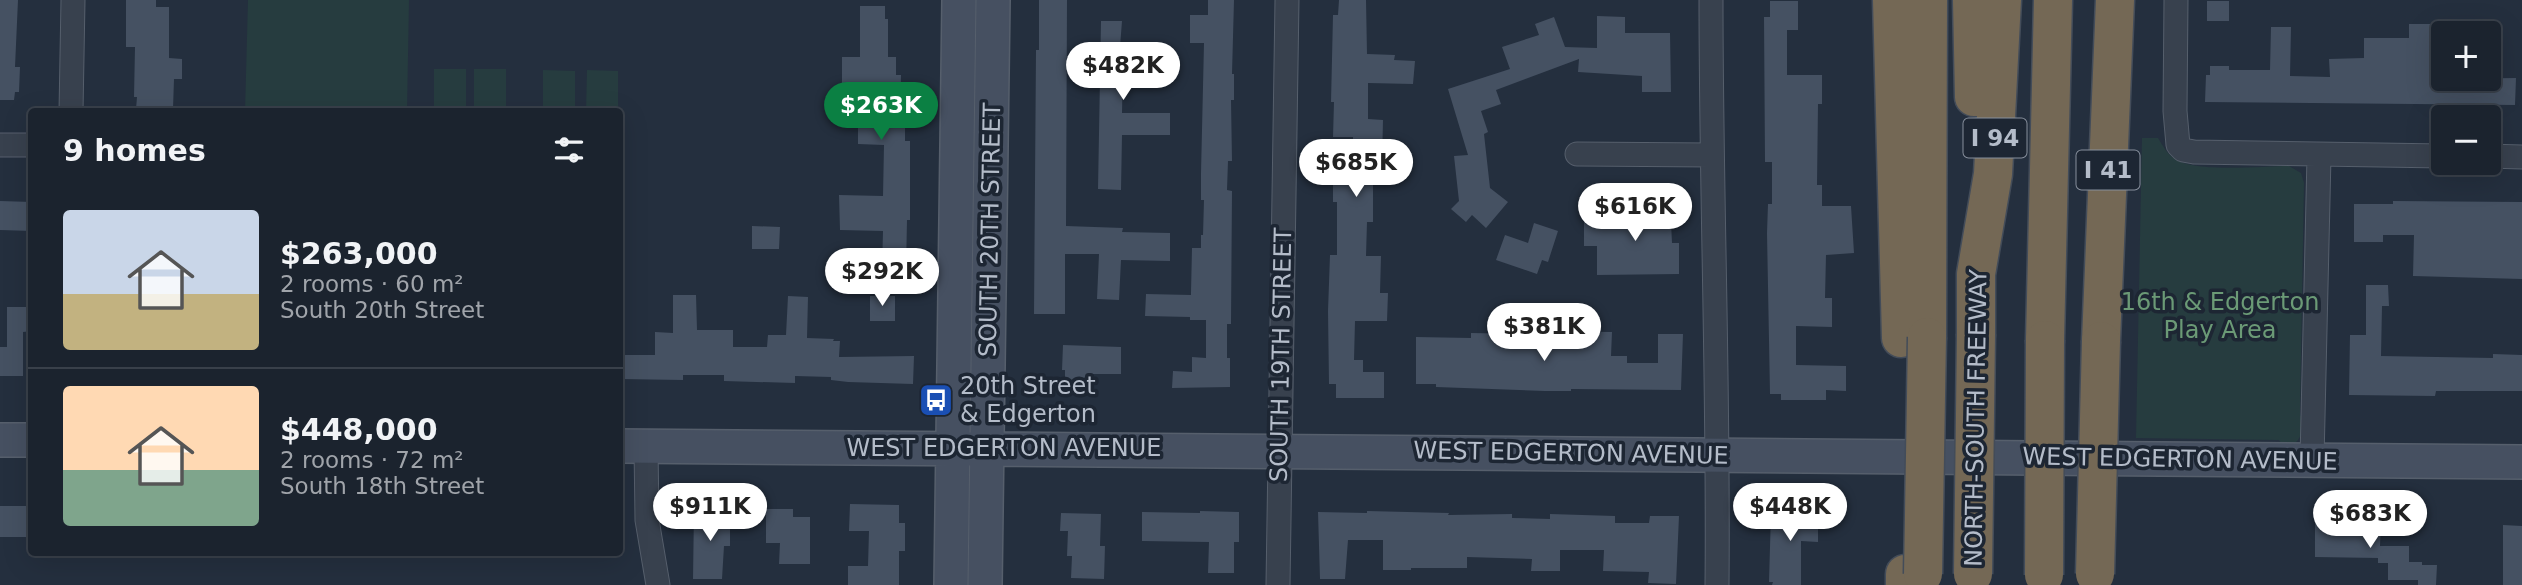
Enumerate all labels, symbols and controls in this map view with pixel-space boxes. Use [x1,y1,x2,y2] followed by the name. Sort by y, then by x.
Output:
[2431,21,2501,175] map controls
[2431,21,2501,91] button: +
[1074,42,1172,102] pin: $482K
[1082,52,1164,78] text: $482K
[832,82,930,142] pin: $263K
[840,92,922,118] text: $263K
[974,102,1006,357] street label: SOUTH 20TH STREET
[2431,105,2501,175] button: −
[1964,119,2026,158] road number: I 94
[550,131,588,169] icon: filters
[63,133,206,168] text: 9 homes
[1307,140,1405,199] pin: $685K
[1315,149,1397,175] text: $685K
[2076,150,2140,190] road number: I 41
[1586,184,1684,243] pin: $616K
[1594,193,1676,219] text: $616K
[1265,227,1297,482] street label: SOUTH 19TH STREET
[280,236,438,271] text: $263,000
[119,238,203,322] icon: home
[833,248,931,308] pin: $292K
[841,258,923,284] text: $292K
[1959,269,1993,567] street label: NORTH-SOUTH FREEWAY
[280,271,464,297] text: 2 rooms · 60 m²
[2121,288,2319,344] park label: 16th & Edgerton Play Area
[280,297,484,323] text: South 20th Street
[1495,304,1593,363] pin: $381K
[1503,313,1585,339] text: $381K
[960,372,1096,428] place label: 20th Street & Edgerton
[917,381,955,419] bus stop icon: 20th Street & Edgerton
[280,412,438,447] text: $448,000
[119,414,203,498] icon: home
[846,434,1162,462] street label: WEST EDGERTON AVENUE
[1413,436,1729,470] street label: WEST EDGERTON AVENUE
[2022,442,2338,476] street label: WEST EDGERTON AVENUE
[280,447,464,473] text: 2 rooms · 72 m²
[280,473,484,499] text: South 18th Street
[661,484,759,543] pin: $911K
[1741,484,1839,543] pin: $448K
[2321,490,2419,550] pin: $683K
[669,493,751,519] text: $911K
[1749,493,1831,519] text: $448K
[2329,500,2411,526] text: $683K

